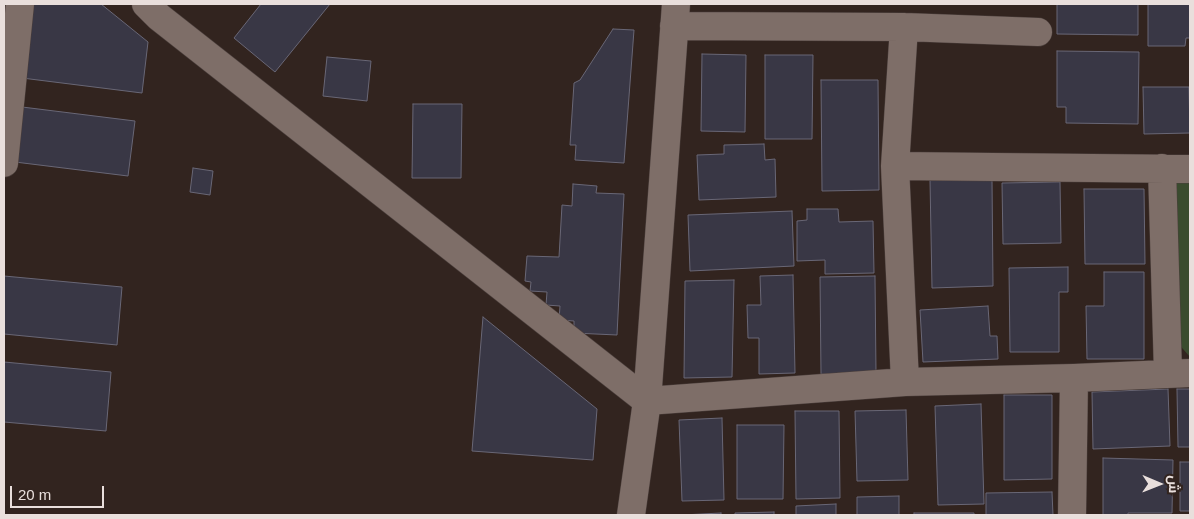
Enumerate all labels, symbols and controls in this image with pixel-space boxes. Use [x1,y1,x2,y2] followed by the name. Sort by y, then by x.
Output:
[1134,459,1184,509] north arrow
[1166,475,1182,493] text: ش
[12,476,106,508] scale bar
[18,486,51,503] text: 20 m

